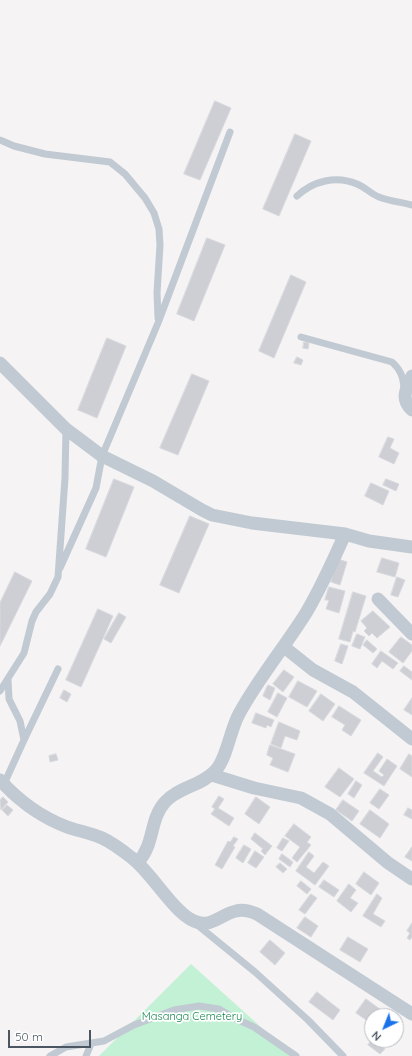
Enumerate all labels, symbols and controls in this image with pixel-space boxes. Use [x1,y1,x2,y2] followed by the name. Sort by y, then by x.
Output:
[364,1008,404,1048] north arrow
[142,1010,242,1024] park label: Masanga Cemetery
[10,1022,93,1048] scale bar
[369,1028,384,1044] text: N
[15,1029,43,1044] text: 50 m

